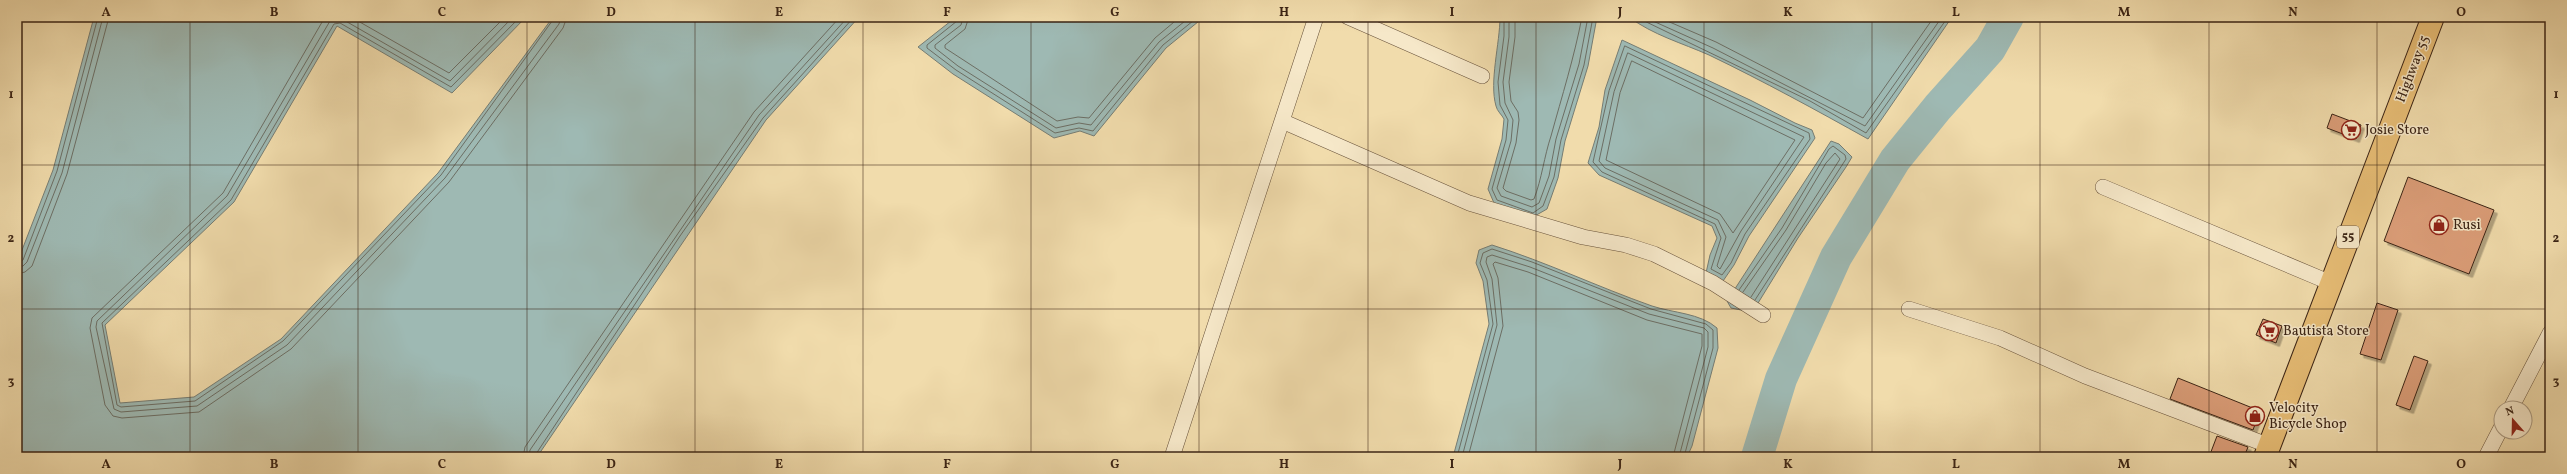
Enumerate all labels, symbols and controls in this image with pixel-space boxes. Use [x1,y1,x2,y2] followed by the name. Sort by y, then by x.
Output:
[101,4,111,22] text: A
[270,4,279,22] text: B
[438,4,446,22] text: C
[606,4,616,22] text: D
[775,4,783,22] text: E
[943,4,951,22] text: F
[1110,4,1120,22] text: G
[1279,4,1289,22] text: H
[1450,4,1455,22] text: I
[1617,4,1623,22] text: J
[1783,4,1793,22] text: K
[1952,4,1960,22] text: L
[2118,4,2131,22] text: M
[2288,4,2298,22] text: N
[2456,4,2466,22] text: O
[2391,33,2435,105] street label: Highway 55
[8,86,14,104] text: 1
[2553,86,2559,104] text: 1
[2340,119,2362,141] supermarket icon: Josie Store
[2365,121,2430,140] place label: Josie Store
[2428,214,2450,236] shop icon: Rusi
[2453,216,2481,235] place label: Rusi
[2337,226,2359,248] road number: 55
[8,230,15,248] text: 2
[2553,230,2560,248] text: 2
[2258,320,2280,342] supermarket icon: Bautista Store
[2283,322,2369,341] place label: Bautista Store
[8,373,15,391] text: 3
[2553,373,2560,391] text: 3
[2269,399,2347,434] place label: Velocity Bicycle Shop
[2493,400,2533,440] north arrow
[2504,404,2516,420] text: N
[2244,405,2266,427] shop icon: Velocity Bicycle Shop
[101,456,111,474] text: A
[270,456,279,474] text: B
[438,456,446,474] text: C
[606,456,616,474] text: D
[775,456,783,474] text: E
[943,456,951,474] text: F
[1110,456,1120,474] text: G
[1279,456,1289,474] text: H
[1450,456,1455,474] text: I
[1617,456,1623,474] text: J
[1783,456,1793,474] text: K
[1952,456,1960,474] text: L
[2118,456,2131,474] text: M
[2288,456,2298,474] text: N
[2456,456,2466,474] text: O

